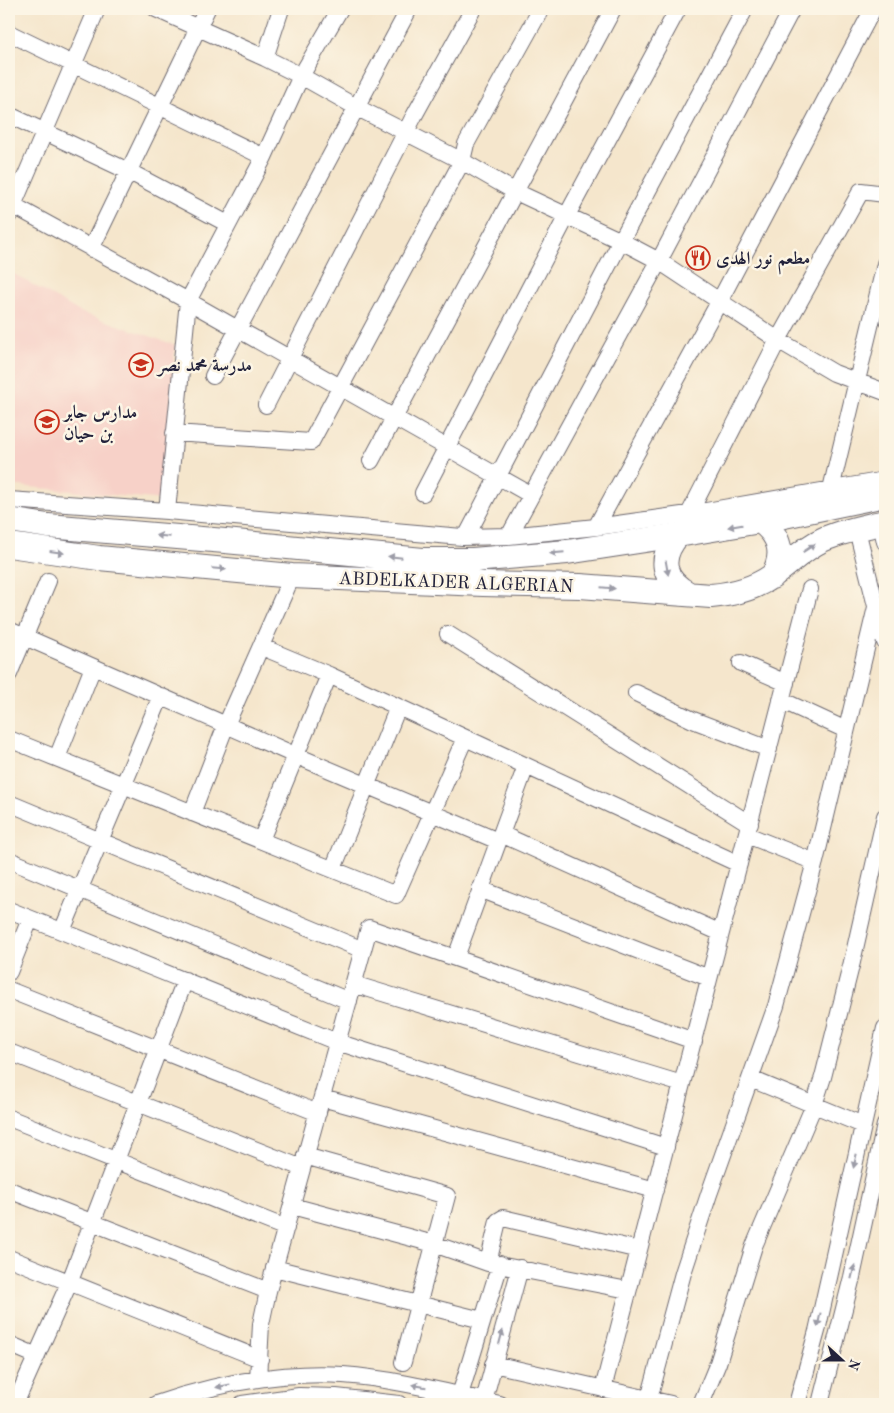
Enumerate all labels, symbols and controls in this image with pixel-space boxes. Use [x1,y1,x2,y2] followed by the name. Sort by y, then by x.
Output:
[685,245,711,271] restaurant icon: مطعم نور الهدى
[716,250,810,275] place label: مطعم نور الهدى
[128,352,154,378] school or university icon: مدرسة محمد نصر
[156,357,252,377] place label: مدرسة محمد نصر
[62,404,137,444] place label: مدارس جابر بن حيان
[34,409,60,435] school or university icon: مدارس جابر بن حيان
[726,522,742,530] one-way arrow
[155,531,171,539] one-way arrow
[802,543,815,553] one-way arrow
[49,548,65,556] one-way arrow
[549,550,565,558] one-way arrow
[386,553,402,561] one-way arrow
[664,560,672,576] one-way arrow
[211,565,227,573] one-way arrow
[338,570,574,596] street label: ABDELKADER ALGERIAN
[600,584,616,592] one-way arrow
[851,1154,859,1169] one-way arrow
[849,1263,857,1279] one-way arrow
[815,1312,823,1328] one-way arrow
[497,1329,505,1344] one-way arrow
[816,1336,866,1386] north arrow
[845,1357,862,1372] text: N
[214,1382,230,1390] one-way arrow
[410,1382,426,1390] one-way arrow

